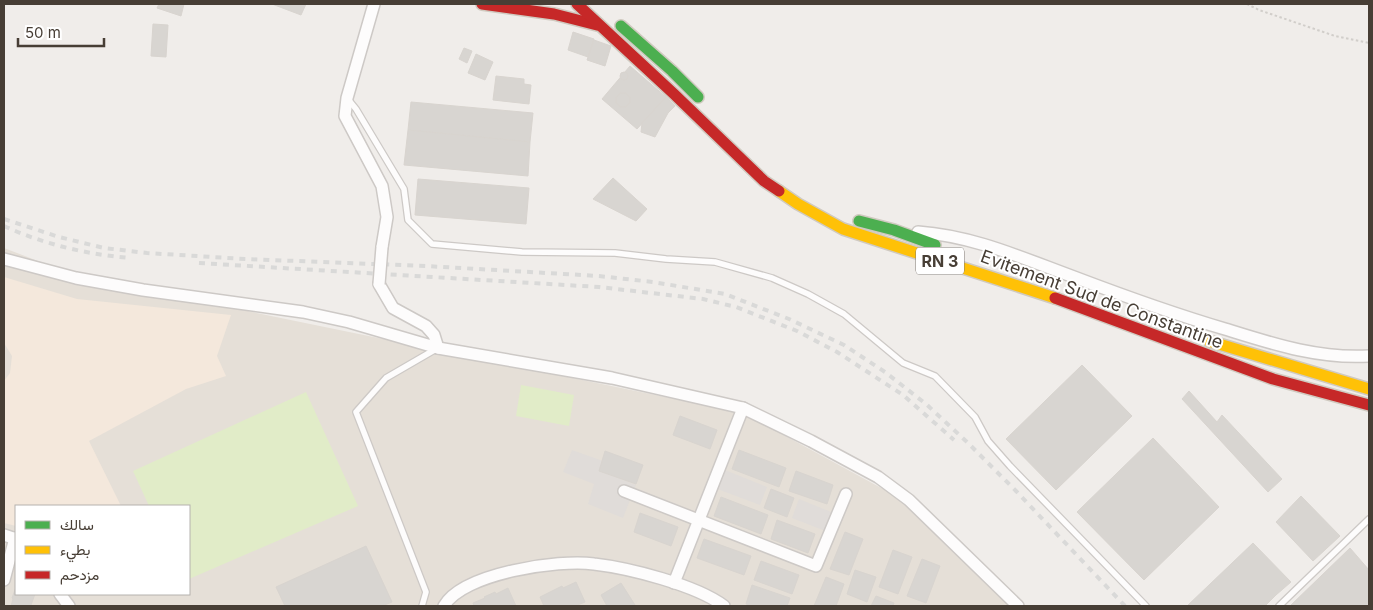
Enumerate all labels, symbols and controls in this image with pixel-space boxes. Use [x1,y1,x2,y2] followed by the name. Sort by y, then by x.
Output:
[18,15,104,47] scale bar
[25,23,61,42] text: 50 m
[978,245,1226,353] street label: Evitement Sud de Constantine
[916,248,964,274] road number: RN 3
[15,505,190,595] legend
[60,515,94,534] text: سالك
[60,540,90,563] text: بطيء
[60,565,99,585] text: مزدحم

